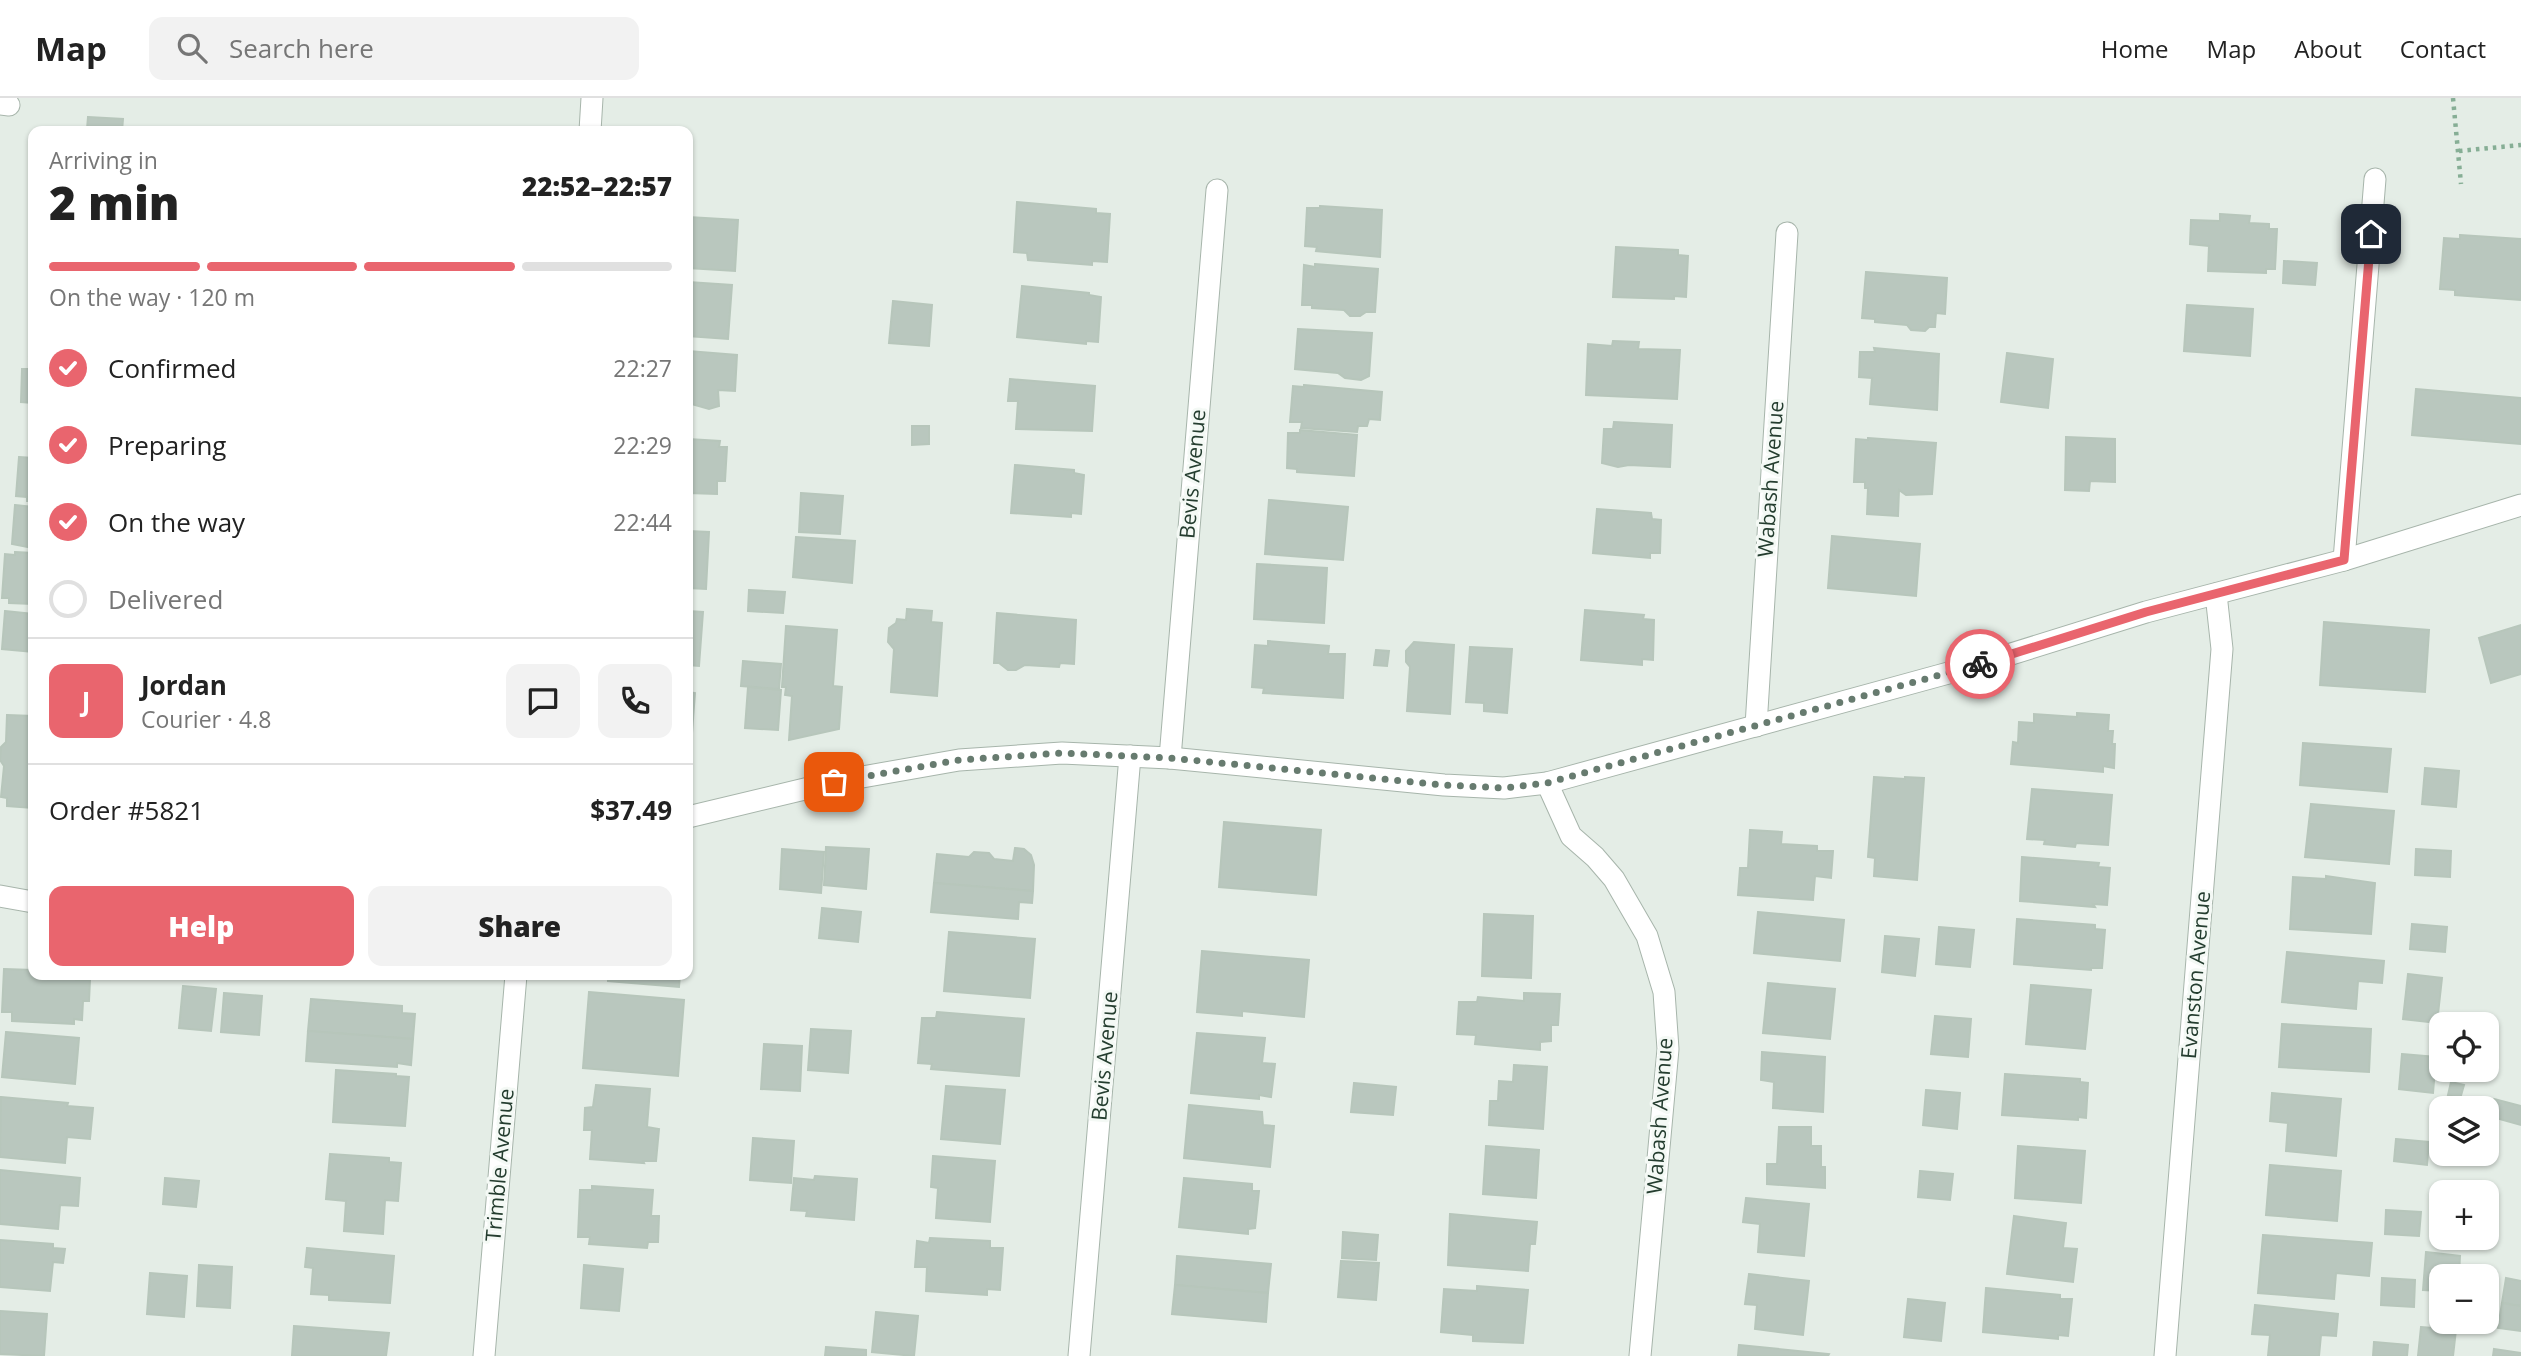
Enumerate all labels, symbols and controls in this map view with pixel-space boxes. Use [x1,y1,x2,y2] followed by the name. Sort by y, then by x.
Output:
[149,17,639,80] search box
[35,26,107,71] text: Map
[173,29,211,67] icon: search
[229,30,374,66] text: Search here
[2101,32,2169,65] text: Home
[2207,32,2256,65] text: Map
[2294,32,2362,65] text: About
[2400,32,2486,65] text: Contact
[49,144,158,176] text: Arriving in
[522,168,672,204] text: 22:52–22:57
[49,171,180,233] text: 2 min
[2341,204,2401,264] pin
[2352,215,2390,253] icon: home
[49,281,255,313] text: On the way · 120 m
[49,349,87,387] icon: check
[108,350,236,386] text: Confirmed
[613,352,672,384] text: 22:27
[1751,400,1789,558] street label: Wabash Avenue
[1172,408,1212,540] street label: Bevis Avenue
[49,426,87,464] icon: check
[108,427,226,463] text: Preparing
[613,429,672,461] text: 22:29
[49,503,87,541] icon: check
[108,504,245,540] text: On the way
[613,506,672,538] text: 22:44
[108,581,223,617] text: Delivered
[1945,629,2015,699] courier
[1961,645,1999,683] icon: bike
[506,664,580,738] button: chat
[598,664,672,738] button: phone
[141,667,227,703] text: Jordan
[82,683,90,719] text: J
[141,703,271,735] text: Courier · 4.8
[804,752,864,812] pin
[815,763,853,801] icon: bag
[49,792,204,828] text: Order #5821
[590,792,672,828] text: $37.49
[49,886,354,966] button: Help
[368,886,672,966] button: Share
[2174,890,2216,1060] street label: Evanston Avenue
[1084,990,1124,1122] street label: Bevis Avenue
[2429,1012,2499,1334] map controls
[2429,1012,2499,1082] button: locate
[1640,1037,1678,1195] street label: Wabash Avenue
[478,1087,520,1243] street label: Trimble Avenue
[2429,1096,2499,1166] button: layers
[2429,1180,2499,1250] button: +
[2429,1264,2499,1334] button: −

